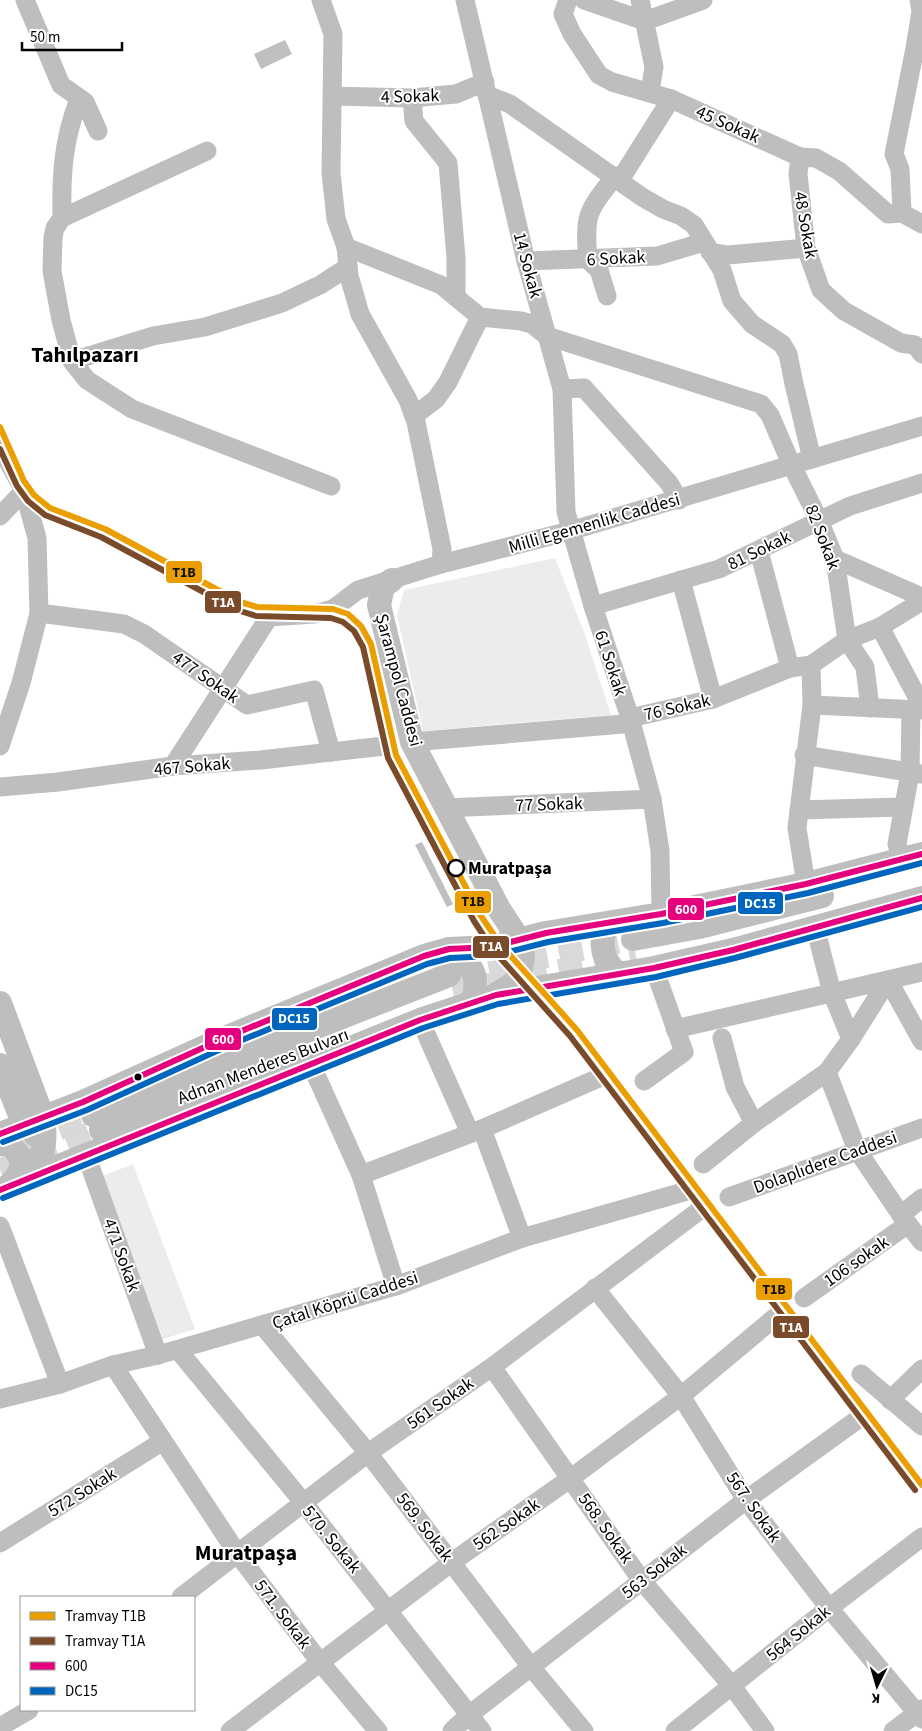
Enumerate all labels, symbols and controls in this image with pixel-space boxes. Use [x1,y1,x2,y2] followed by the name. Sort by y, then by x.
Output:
[22,20,122,52] scale bar
[30,27,60,48] text: 50 m
[380,83,440,110] street label: 4 Sokak
[692,99,764,150] street label: 45 Sokak
[787,190,824,261] street label: 48 Sokak
[507,229,548,301] street label: 14 Sokak
[586,244,646,273] street label: 6 Sokak
[31,339,139,371] district label: Tahılpazarı
[505,487,683,560] street label: Milli Egemenlik Caddesi
[799,501,846,573] street label: 82 Sokak
[723,524,795,576] street label: 81 Sokak
[165,560,203,584] line badge: T1B
[172,563,196,583] text: T1B
[204,590,242,614] line badge: T1A
[211,593,236,613] text: T1A
[369,611,428,749] street label: Şarampol Caddesi
[588,627,633,699] street label: 61 Sokak
[167,645,244,710] street label: 477 Sokak
[641,688,713,727] street label: 76 Sokak
[153,751,231,782] street label: 467 Sokak
[515,791,583,818] street label: 77 Sokak
[468,856,552,881] place label: Muratpaşa
[447,859,465,877] marker: Muratpaşa
[454,890,492,914] line badge: T1B
[737,891,784,915] line badge: DC15
[461,892,485,912] text: T1B
[744,894,776,914] text: DC15
[667,897,705,921] line badge: 600
[675,900,697,920] text: 600
[472,935,510,959] line badge: T1A
[479,937,504,957] text: T1A
[271,1007,318,1031] line badge: DC15
[278,1009,310,1029] text: DC15
[174,1022,353,1111] street label: Adnan Menderes Bulvarı
[204,1027,242,1051] line badge: 600
[212,1030,234,1050] text: 600
[133,1072,143,1082] unlabelled marker
[750,1125,901,1200] street label: Dolaplıdere Caddesi
[97,1215,146,1295] street label: 471 Sokak
[819,1230,894,1293] street label: 106 sokak
[269,1265,421,1336] street label: Çatal Köprü Caddesi
[755,1277,793,1301] line badge: T1B
[762,1280,786,1300] text: T1B
[772,1315,810,1339] line badge: T1A
[779,1318,804,1338] text: T1A
[402,1371,479,1436] street label: 561 Sokak
[43,1462,121,1523] street label: 572 Sokak
[720,1467,787,1548] street label: 567. Sokak
[390,1487,459,1567] street label: 569. Sokak
[572,1488,639,1569] street label: 568. Sokak
[468,1492,545,1557] street label: 562 Sokak
[296,1500,367,1579] street label: 570. Sokak
[195,1537,297,1569] district label: Muratpaşa
[616,1538,692,1605] street label: 563 Sokak
[248,1574,317,1654] street label: 571. Sokak
[20,1596,195,1711] legend
[761,1600,836,1667] street label: 564 Sokak
[65,1606,146,1627] text: Tramvay T1B
[65,1631,146,1652] text: Tramvay T1A
[65,1656,87,1677] text: 600
[852,1661,902,1711] north arrow
[65,1681,98,1702] text: DC15
[870,1688,881,1708] text: K

